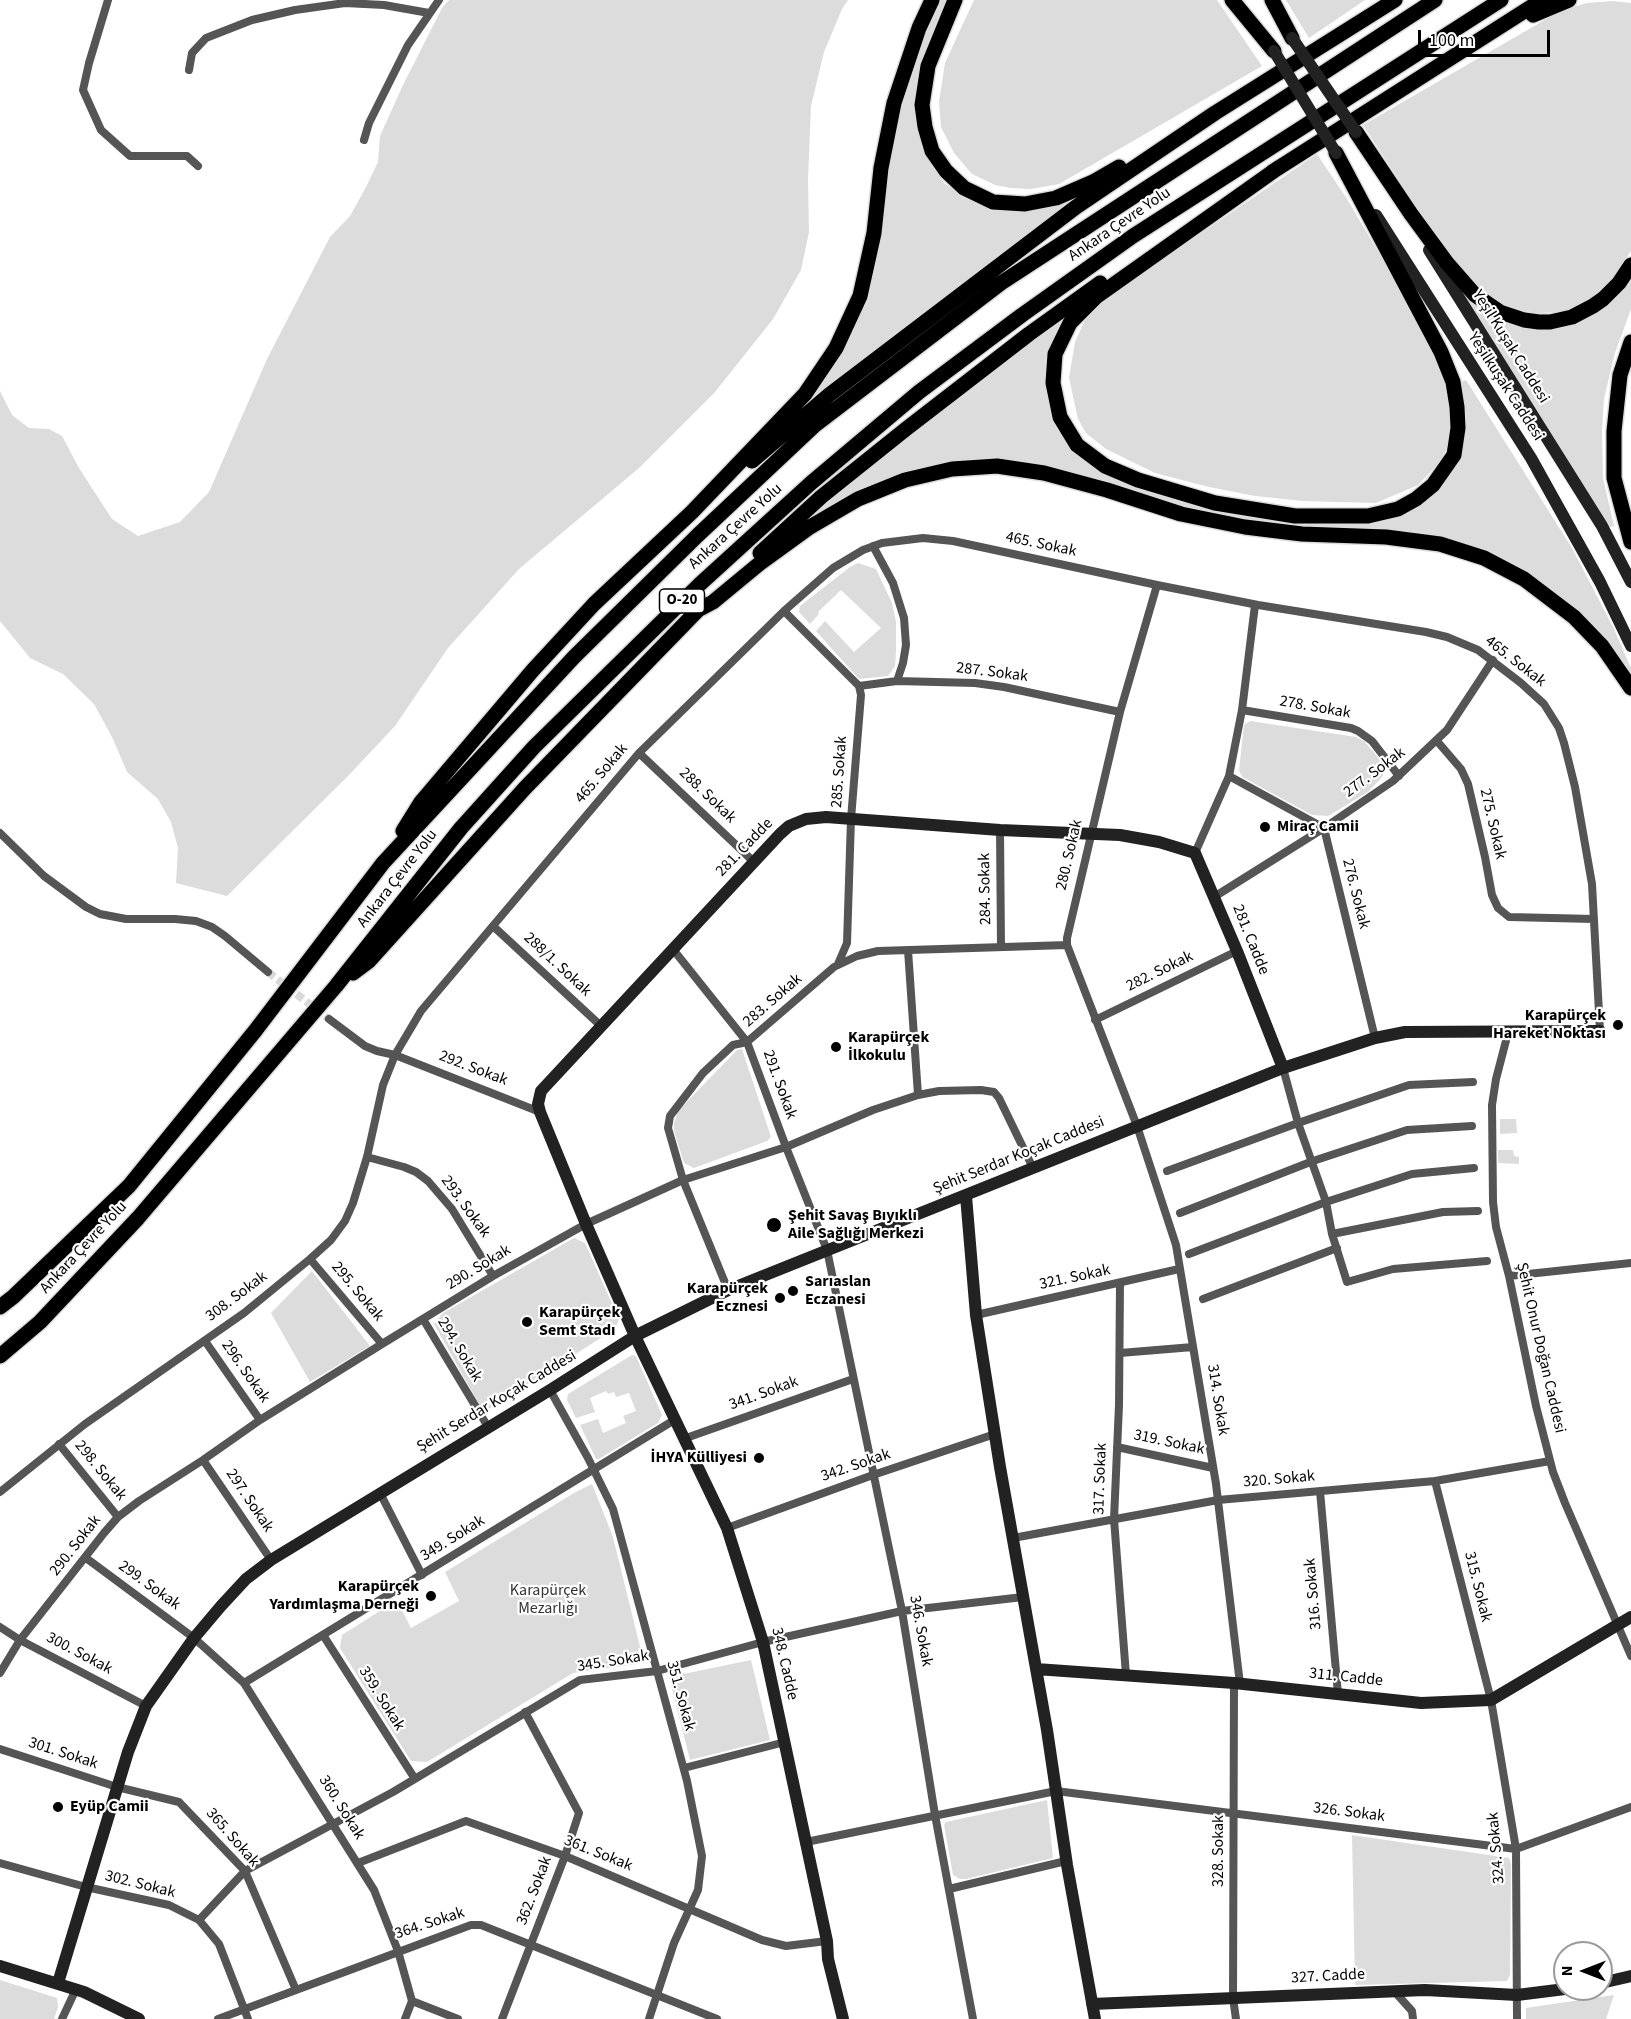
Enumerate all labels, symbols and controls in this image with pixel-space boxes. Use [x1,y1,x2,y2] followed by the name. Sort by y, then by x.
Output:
[1421,18,1553,56] scale bar
[1429,28,1474,53] text: 100 m
[1065,184,1175,266] street label: Ankara Çevre Yolu
[1467,287,1553,407] street label: Yeşil Kuşak Caddesi
[1463,329,1547,445] street label: Yeşilkuşak Caddesi
[685,480,787,574] street label: Ankara Çevre Yolu
[1004,528,1078,562] street label: 465. Sokak
[660,589,704,613] road number: O-20
[1481,632,1549,692] street label: 465. Sokak
[955,659,1029,687] street label: 287. Sokak
[1278,692,1352,724] street label: 278. Sokak
[828,735,852,809] street label: 285. Sokak
[572,740,632,808] street label: 465. Sokak
[1340,744,1410,802] street label: 277. Sokak
[674,764,740,828] street label: 288. Sokak
[1475,787,1509,861] street label: 275. Sokak
[712,815,778,881] street label: 281. Cadde
[1277,817,1359,837] place label: Miraç Camii
[1053,818,1087,892] street label: 280. Sokak
[1258,820,1272,834] marker: Miraç Camii
[354,826,442,932] street label: Ankara Çevre Yolu
[976,853,996,925] street label: 284. Sokak
[1337,857,1373,931] street label: 276. Sokak
[1227,902,1273,978] street label: 281. Cadde
[519,929,595,1001] street label: 288/1. Sokak
[1123,948,1197,996] street label: 282. Sokak
[740,970,806,1032] street label: 283. Sokak
[1493,1006,1606,1044] place label: Karapürçek Hareket Noktası
[1611,1018,1625,1032] marker: Karapürçek Hareket Noktası
[848,1028,929,1066] place label: Karapürçek İlkokulu
[829,1040,843,1054] marker: Karapürçek İlkokulu
[436,1047,510,1091] street label: 292. Sokak
[758,1048,800,1122] street label: 291. Sokak
[931,1113,1107,1199] street label: Şehit Serdar Koçak Caddesi
[436,1172,494,1242] street label: 293. Sokak
[36,1198,132,1298] street label: Ankara Çevre Yolu
[788,1206,924,1244] place label: Şehit Savaş Bıyıklı Aile Sağlığı Merkezi
[765,1216,783,1234] marker: Şehit Savaş Bıyıklı Aile Sağlığı Merkezi
[443,1241,515,1295] street label: 290. Sokak
[327,1258,387,1326] street label: 295. Sokak
[1038,1261,1112,1295] street label: 321. Sokak
[1511,1261,1569,1435] street label: Şehit Onur Doğan Caddesi
[202,1268,272,1326] street label: 308. Sokak
[805,1272,871,1310] place label: Sarıaslan Eczanesi
[687,1279,768,1317] place label: Karapürçek Ecznesi
[786,1284,800,1298] marker: Sarıaslan Eczanesi
[773,1291,787,1305] marker: Karapürçek Ecznesi
[539,1303,620,1341] place label: Karapürçek Semt Stadı
[432,1314,486,1386] street label: 294. Sokak
[520,1315,534,1329] marker: Karapürçek Semt Stadı
[216,1337,274,1407] street label: 296. Sokak
[414,1347,580,1457] street label: Şehit Serdar Koçak Caddesi
[1202,1363,1232,1437] street label: 314. Sokak
[727,1373,801,1415] street label: 341. Sokak
[1132,1426,1206,1460] street label: 319. Sokak
[70,1437,130,1505] street label: 298. Sokak
[1090,1443,1112,1515] street label: 317. Sokak
[819,1445,893,1487] street label: 342. Sokak
[651,1448,747,1468] place label: İHYA Külliyesi
[752,1451,766,1465] marker: İHYA Külliyesi
[221,1466,277,1536] street label: 297. Sokak
[1242,1467,1316,1493] street label: 320. Sokak
[46,1512,106,1580] street label: 290. Sokak
[417,1512,489,1566] street label: 349. Sokak
[1459,1550,1495,1624] street label: 315. Sokak
[114,1557,184,1615] street label: 299. Sokak
[1301,1557,1327,1631] street label: 316. Sokak
[269,1577,419,1615] place label: Karapürçek Yardımlaşma Derneği
[510,1581,586,1619] park label: Karapürçek Mezarlığı
[424,1589,438,1603] marker: Karapürçek Yardımlaşma Derneği
[904,1594,936,1668] street label: 346. Sokak
[766,1626,802,1702] street label: 348. Cadde
[43,1629,115,1679] street label: 300. Sokak
[576,1647,650,1677] street label: 345. Sokak
[661,1659,699,1733] street label: 351. Sokak
[354,1663,408,1735] street label: 359. Sokak
[1308,1665,1384,1691] street label: 311. Cadde
[26,1734,100,1774] street label: 301. Sokak
[314,1772,368,1844] street label: 360. Sokak
[70,1797,149,1817] place label: Eyüp Camii
[1312,1799,1386,1827] street label: 326. Sokak
[51,1800,65,1814] marker: Eyüp Camii
[201,1805,263,1871] street label: 365. Sokak
[1484,1811,1510,1885] street label: 324. Sokak
[1209,1815,1229,1887] street label: 328. Sokak
[561,1832,635,1876] street label: 361. Sokak
[513,1854,557,1928] street label: 362. Sokak
[103,1867,177,1903] street label: 302. Sokak
[393,1904,467,1944] street label: 364. Sokak
[1553,1941,1613,2001] north arrow
[1291,1965,1365,1989] street label: 327. Cadde
[1556,1966,1578,1976] text: N

